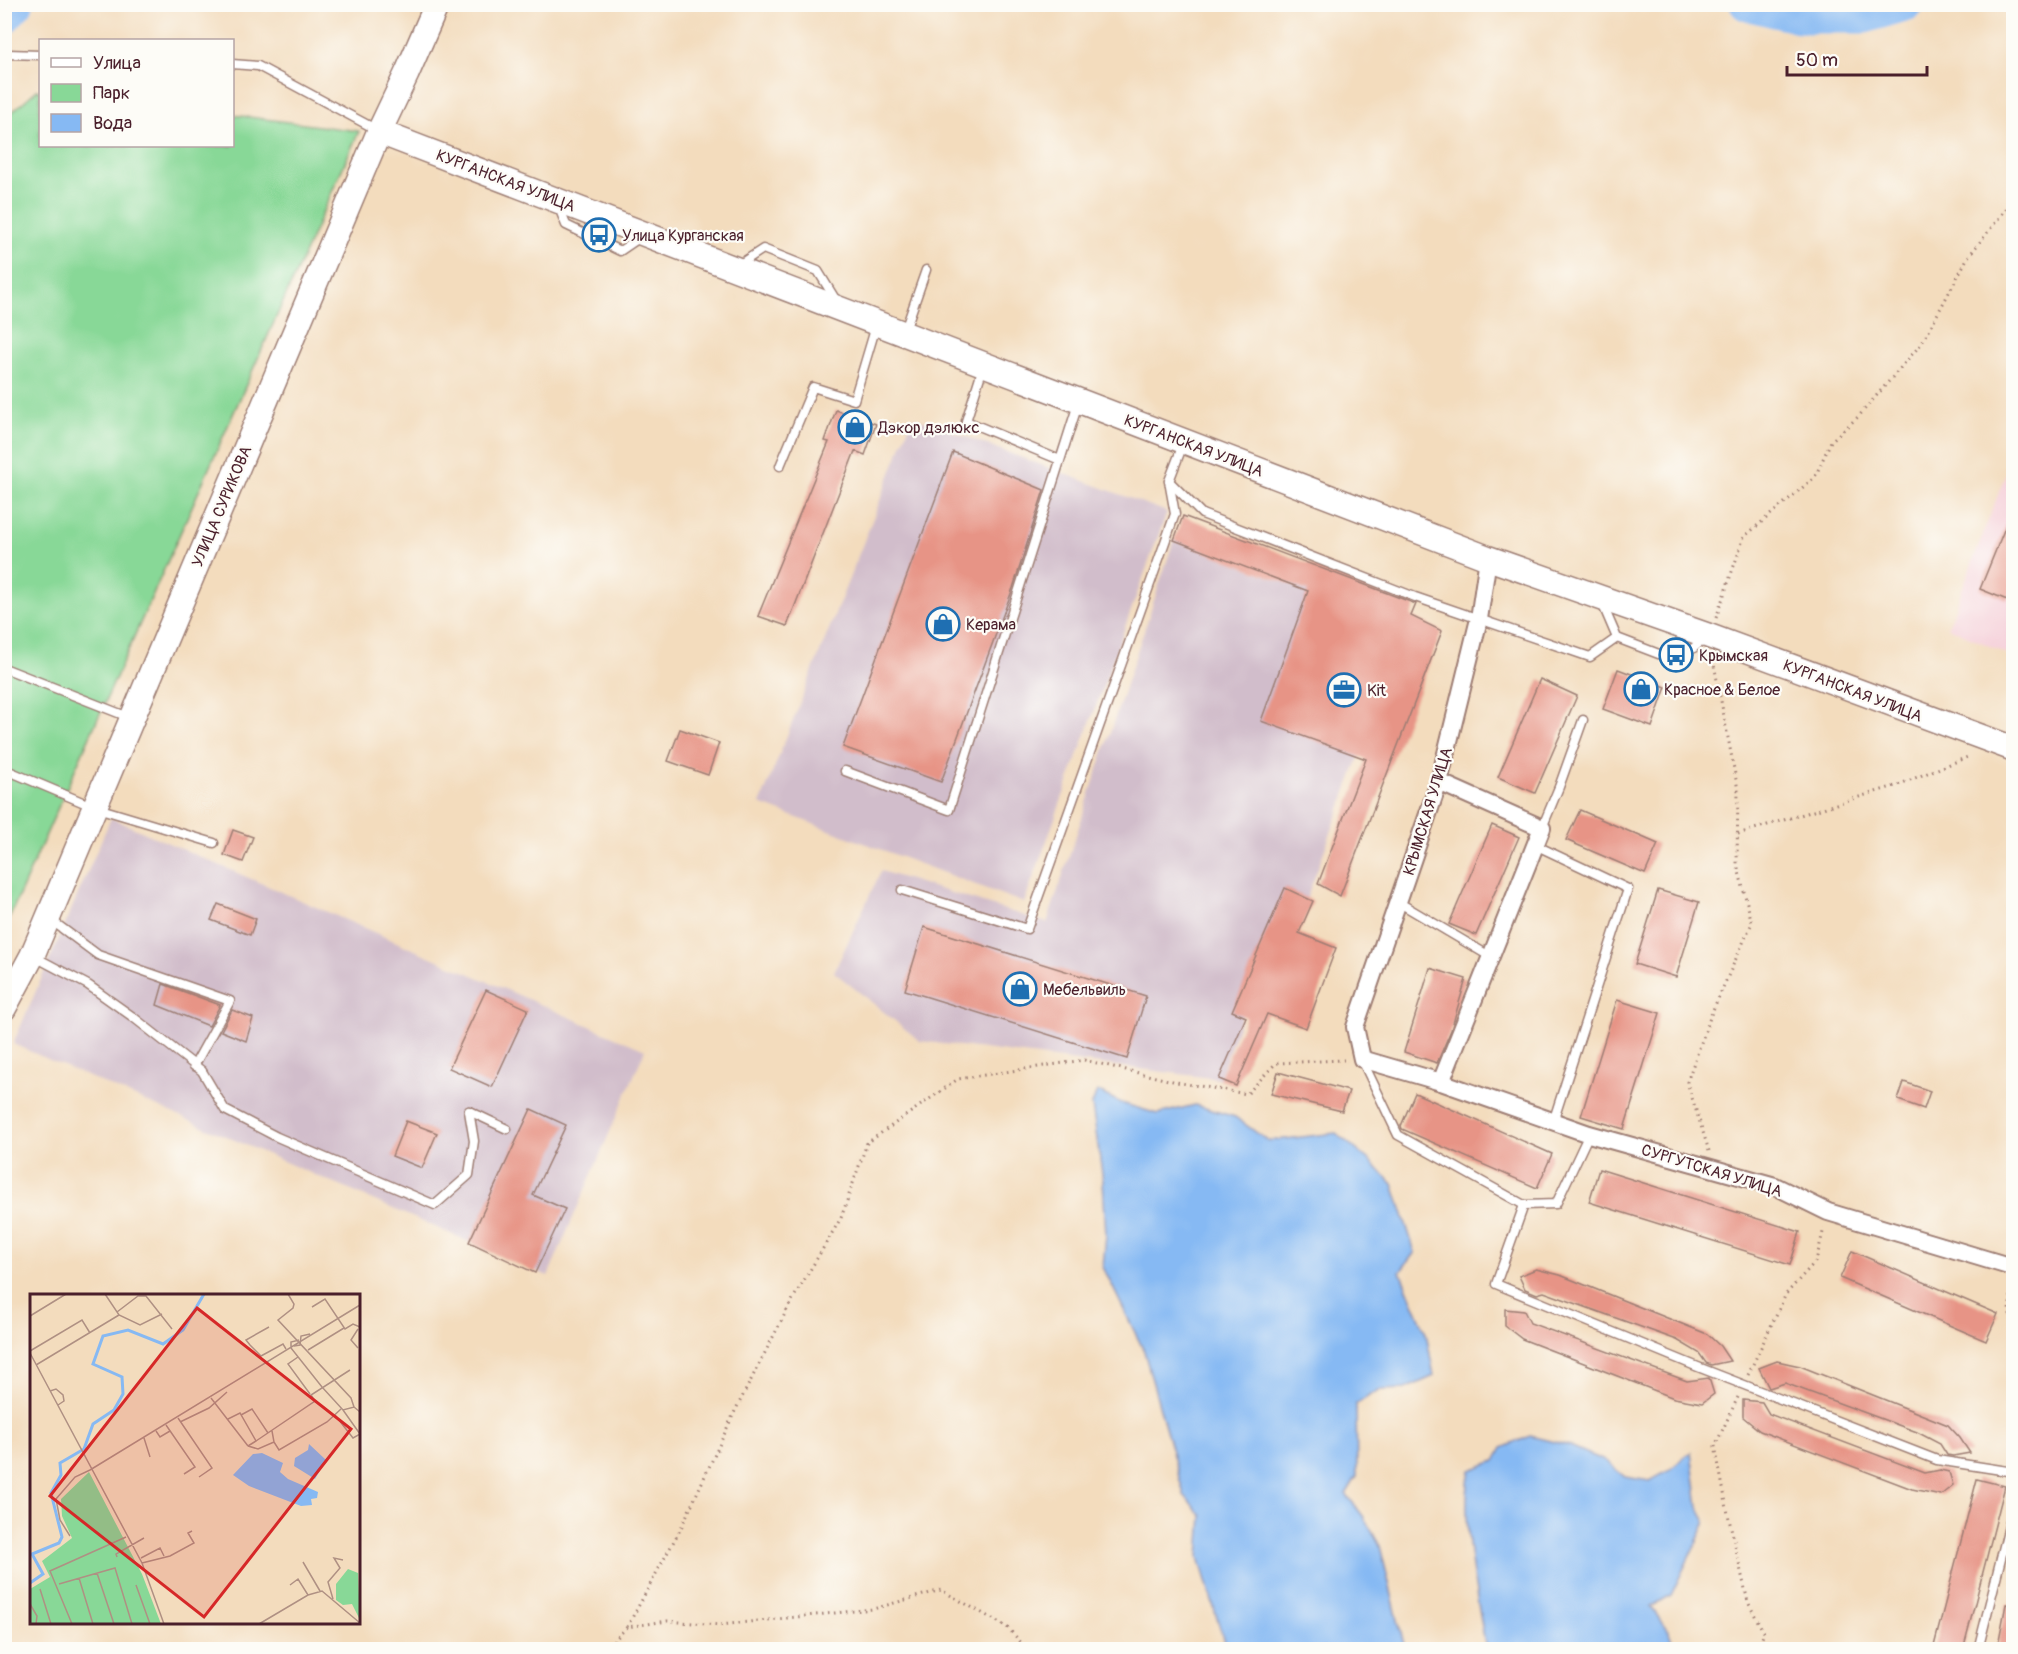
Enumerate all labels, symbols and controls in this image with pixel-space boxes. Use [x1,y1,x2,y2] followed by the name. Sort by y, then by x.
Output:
[39,39,234,147] legend
[1787,39,1926,77] scale bar
[1796,49,1838,72] text: 50 m
[93,52,141,75] text: Улица
[93,82,130,105] text: Парк
[93,112,132,135] text: Вода
[433,145,578,217] street label: КУРГАНСКАЯ УЛИЦА
[581,217,617,253] bus stop icon: Улица Курганская
[622,226,744,246] place label: Улица Курганская
[837,409,873,445] shop icon: Дэкор дэлюкс
[1121,410,1266,482] street label: КУРГАНСКАЯ УЛИЦА
[877,418,980,438] place label: Дэкор дэлюкс
[187,443,256,570] street label: УЛИЦА СУРИКОВА
[925,606,961,642] shop icon: Керама
[966,615,1016,635] place label: Керама
[1658,637,1694,673] bus stop icon: Крымская
[1699,646,1768,666] place label: Крымская
[1780,655,1925,727] street label: КУРГАНСКАЯ УЛИЦА
[1623,671,1659,707] shop icon: Красное & Белое
[1326,672,1362,708] office icon: Kit
[1664,680,1780,700] place label: Красное & Белое
[1367,681,1386,701] place label: Kit
[1399,745,1457,878] street label: КРЫМСКАЯ УЛИЦА
[1002,971,1038,1007] shop icon: Мебельвиль
[1043,980,1126,1000] place label: Мебельвиль
[1639,1140,1785,1202] street label: СУРГУТСКАЯ УЛИЦА
[30,1294,360,1624] inset map

